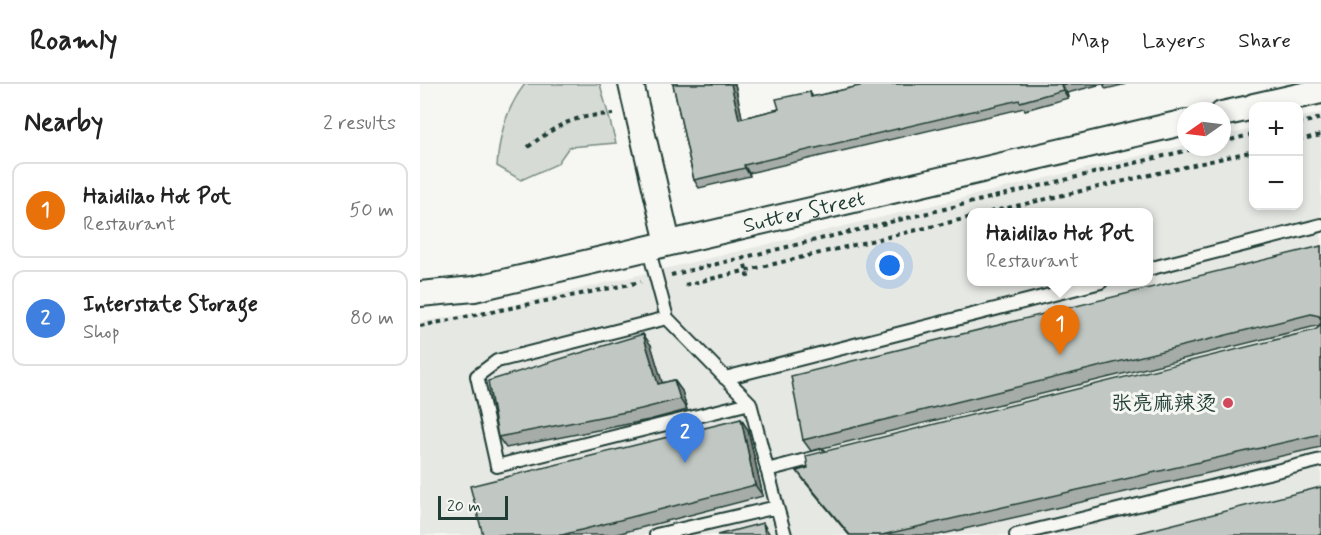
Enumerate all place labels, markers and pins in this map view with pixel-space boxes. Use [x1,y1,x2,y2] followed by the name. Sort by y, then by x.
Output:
[1040,306,1080,355] pin: 1
[1111,390,1216,418] place label: 张亮麻辣烫
[1221,396,1235,410] marker: 张亮麻辣烫
[666,414,704,463] pin: 2

